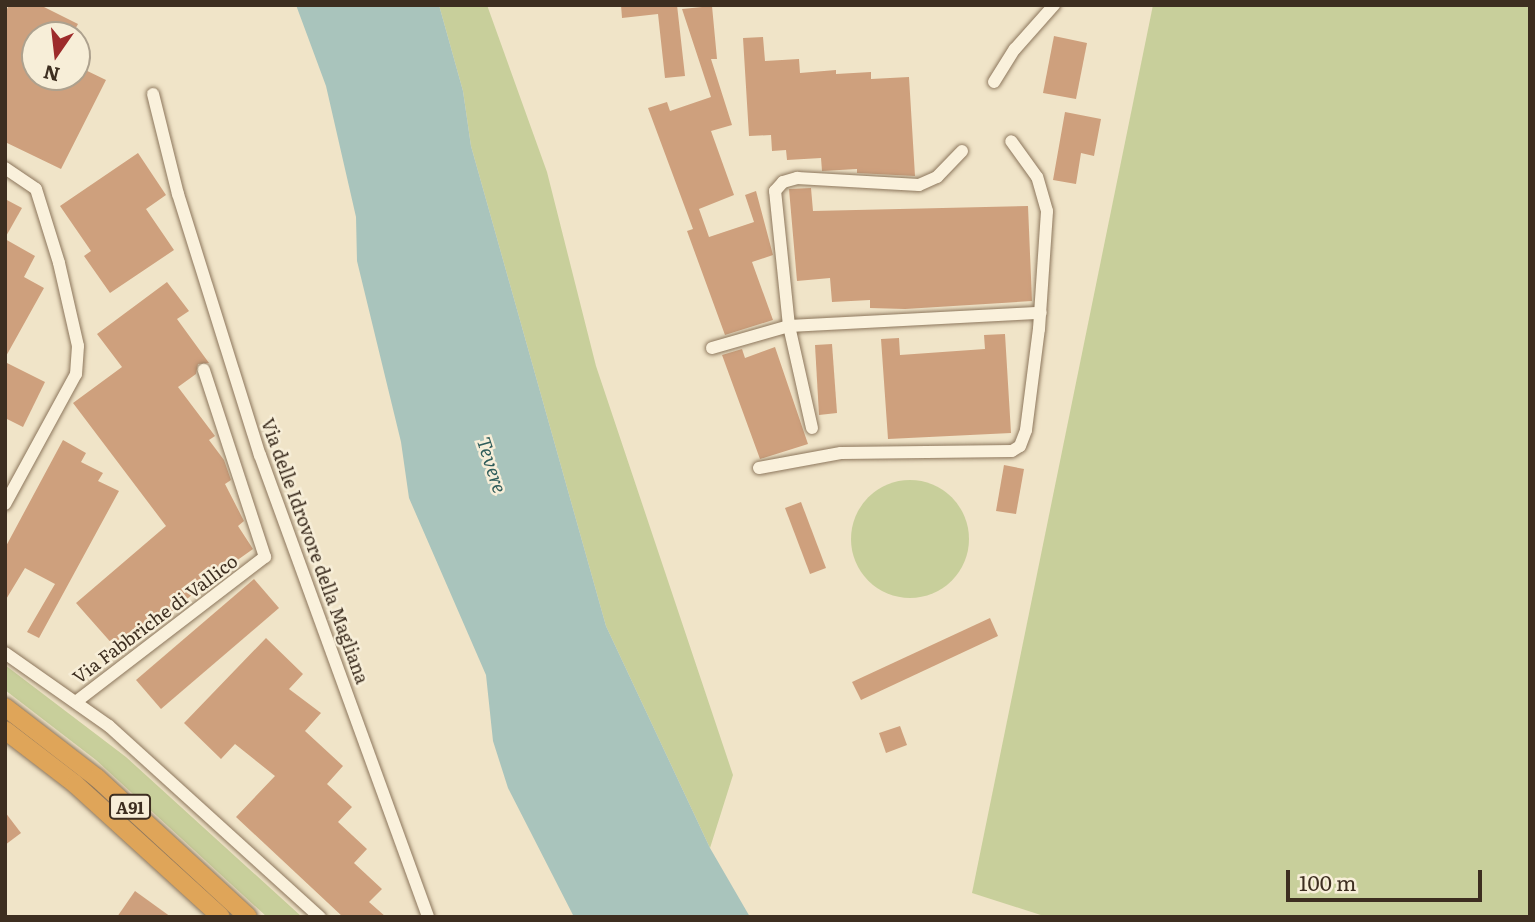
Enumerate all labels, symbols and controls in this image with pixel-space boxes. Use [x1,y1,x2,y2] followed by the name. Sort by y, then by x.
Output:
[21,21,91,91] north arrow
[40,59,63,90] text: N
[257,415,373,687] street label: Via delle Idrovore della Magliana
[472,434,512,496] water label: Tevere
[68,550,242,688] street label: Via Fabbriche di Vallico
[109,794,151,820] road number: A91
[1290,856,1486,900] scale bar
[1299,866,1356,897] text: 100 m

